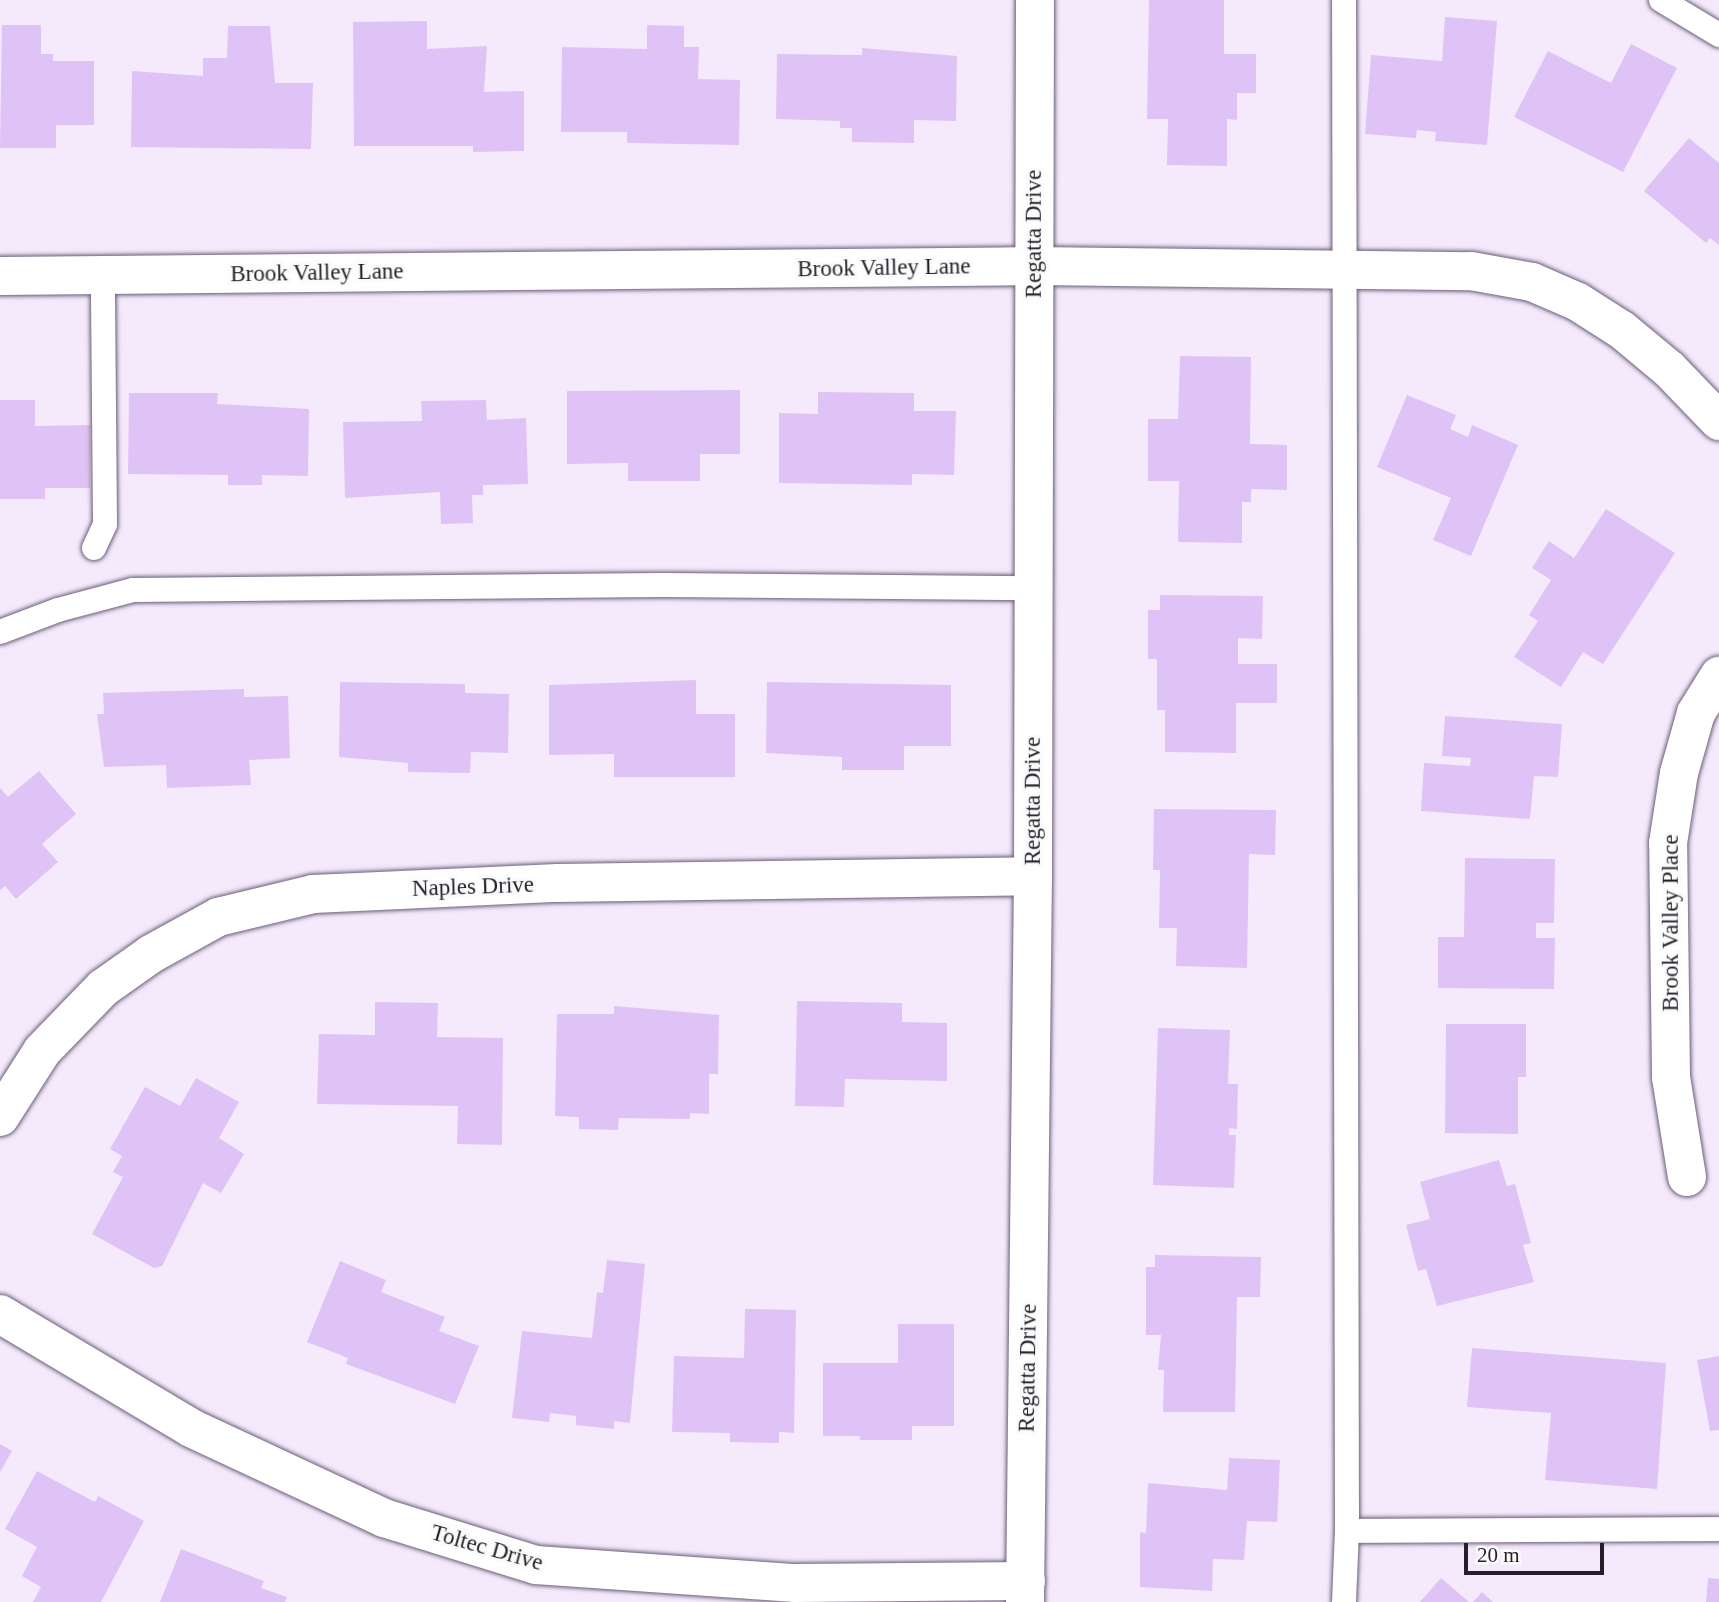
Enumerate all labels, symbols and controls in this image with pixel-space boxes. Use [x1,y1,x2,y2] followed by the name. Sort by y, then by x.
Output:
[1020,170,1048,298] street label: Regatta Drive
[797,253,971,283] street label: Brook Valley Lane
[230,258,404,288] street label: Brook Valley Lane
[1019,737,1047,865] street label: Regatta Drive
[1657,834,1685,1012] street label: Brook Valley Place
[412,871,534,903] street label: Naples Drive
[1013,1304,1043,1432] street label: Regatta Drive
[428,1519,546,1577] street label: Toltec Drive
[1467,1528,1607,1572] scale bar
[1477,1543,1520,1567] text: 20 m

